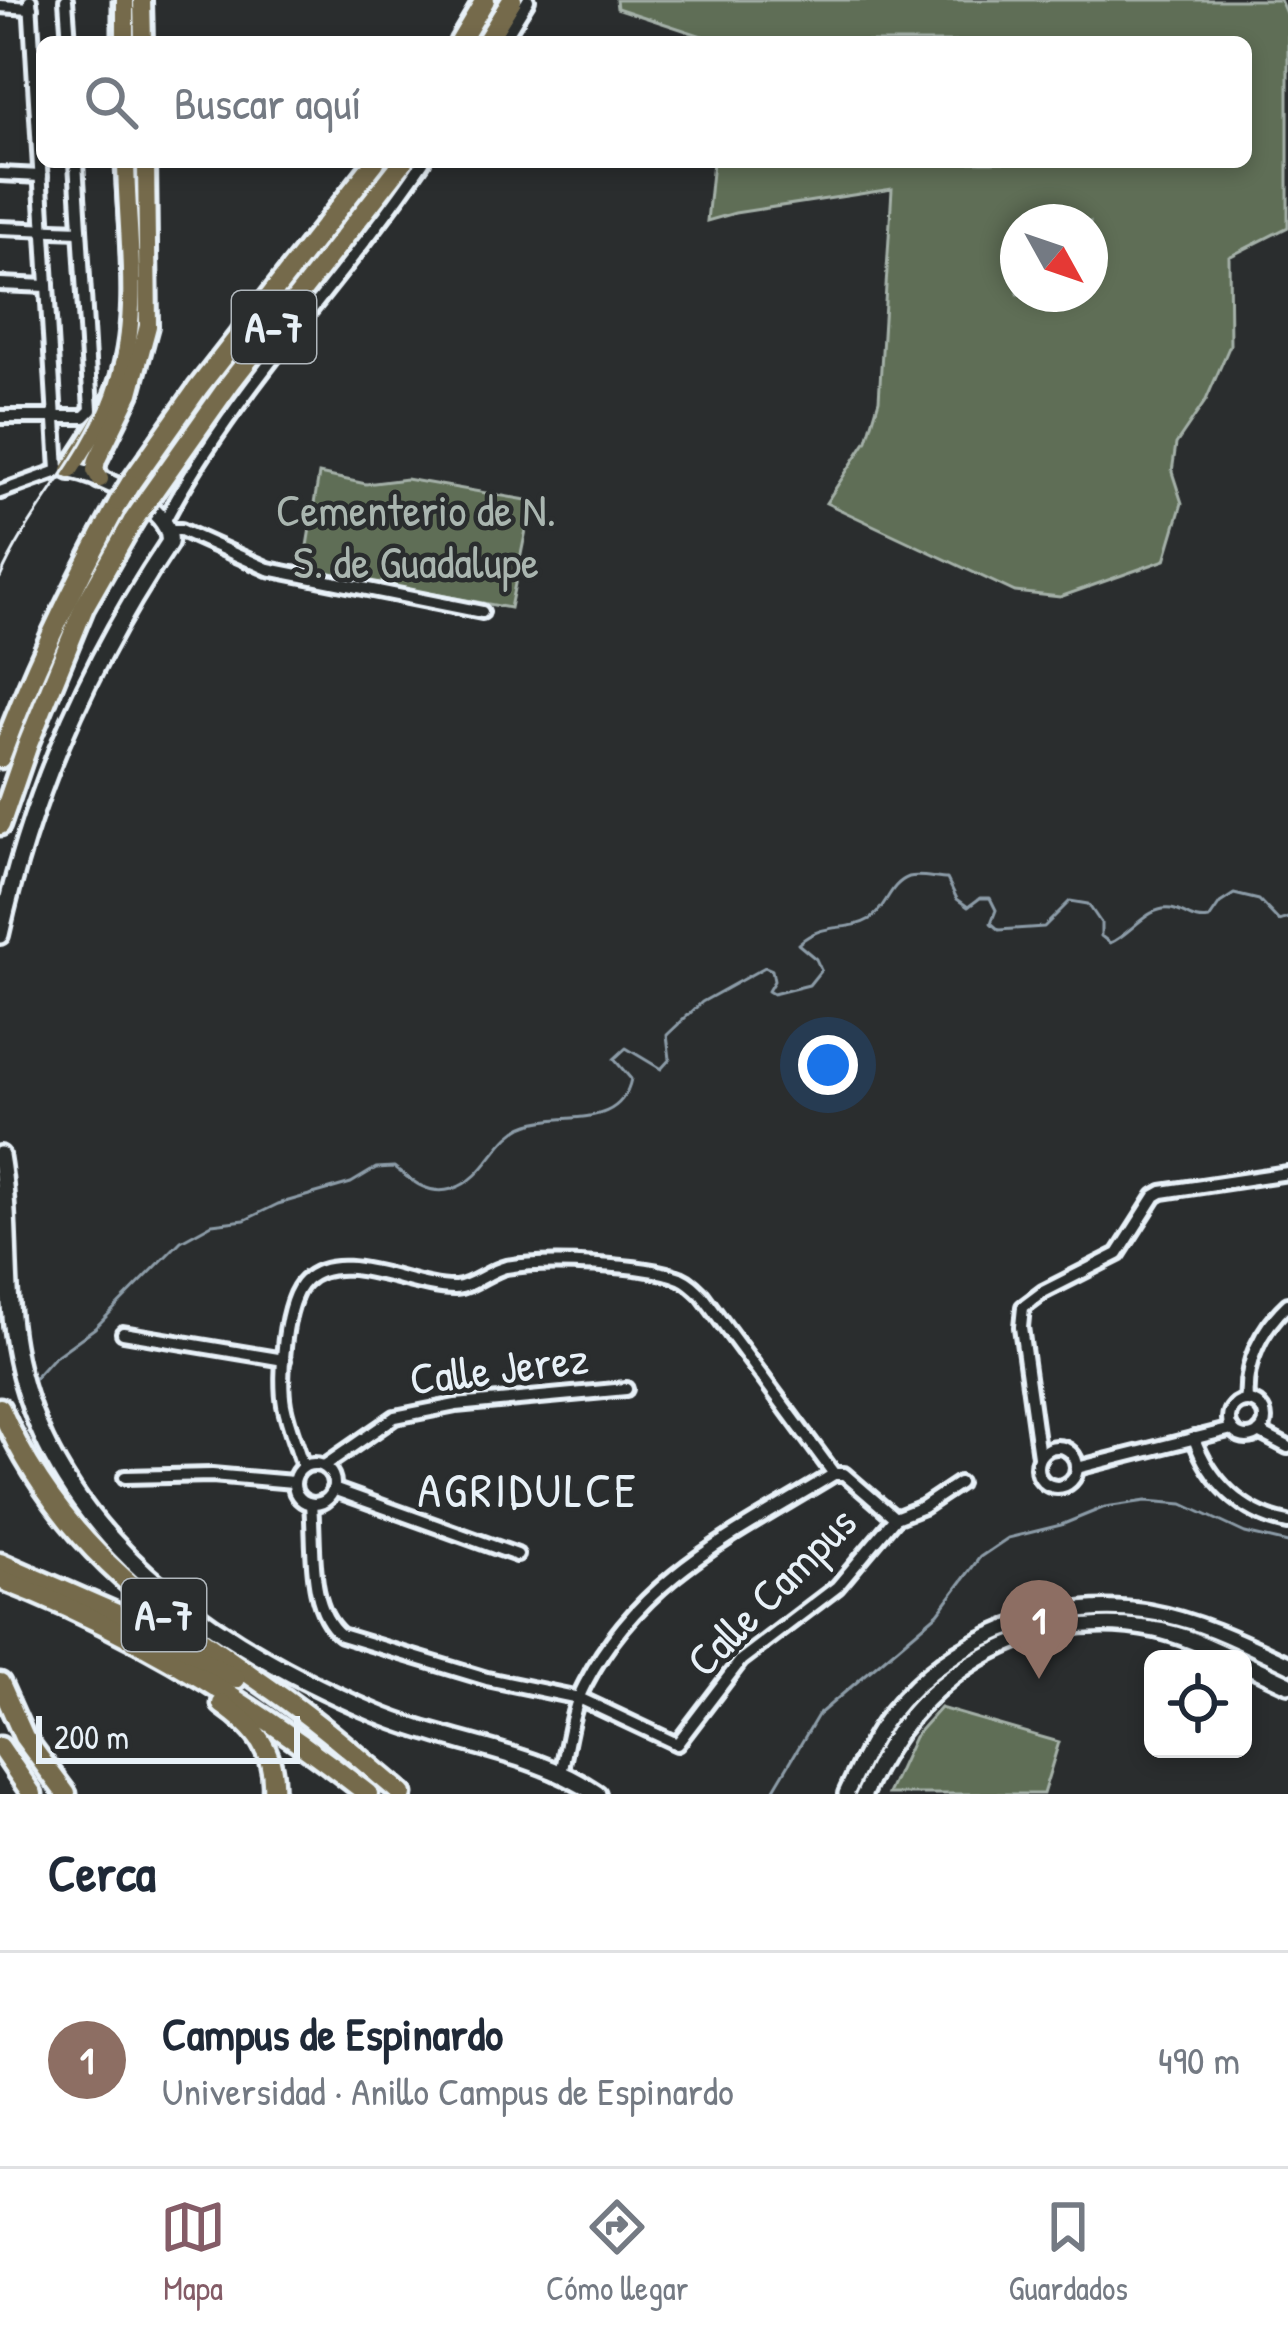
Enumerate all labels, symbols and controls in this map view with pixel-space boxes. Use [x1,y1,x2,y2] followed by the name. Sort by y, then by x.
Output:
[36,36,1252,168] search box
[78,69,144,135] icon: search
[174,72,361,133] text: Buscar aquí
[1000,204,1108,312] north arrow
[232,291,316,363] road number: A-7
[276,479,556,592] park label: Cementerio de N. S. de Guadalupe
[798,1035,858,1095] your location
[406,1326,591,1409] street label: Calle Jerez
[417,1457,639,1522] district label: AGRIDULCE
[672,1492,869,1689] street label: Calle Campus
[122,1579,206,1651] road number: A-7
[1000,1580,1078,1679] pin: 1
[1144,1650,1252,1758] map controls
[1144,1650,1252,1758] button: locate
[36,1710,300,1763] scale bar
[54,1715,129,1759] text: 200 m
[48,1838,156,1907] text: Cerca
[162,2003,503,2064] text: Campus de Espinardo
[80,2033,94,2086] text: 1
[1158,2033,1240,2086] text: 490 m
[162,2064,734,2117] text: Universidad · Anillo Campus de Espinardo
[160,2194,226,2310] tab: Mapa
[546,2194,689,2310] tab: Cómo llegar
[1009,2194,1128,2310] tab: Guardados

